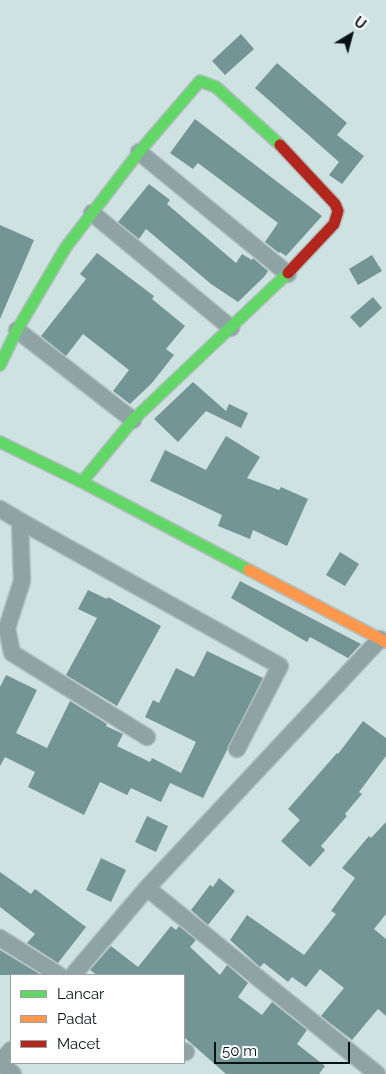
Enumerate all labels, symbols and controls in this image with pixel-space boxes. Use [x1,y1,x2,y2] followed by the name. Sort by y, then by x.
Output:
[326,10,376,60] north arrow
[351,13,369,33] text: U
[10,974,185,1064] legend
[57,985,104,1003] text: Lancar
[57,1010,97,1028] text: Padat
[216,1032,352,1064] scale bar
[57,1035,100,1053] text: Macet
[222,1042,257,1060] text: 50 m

